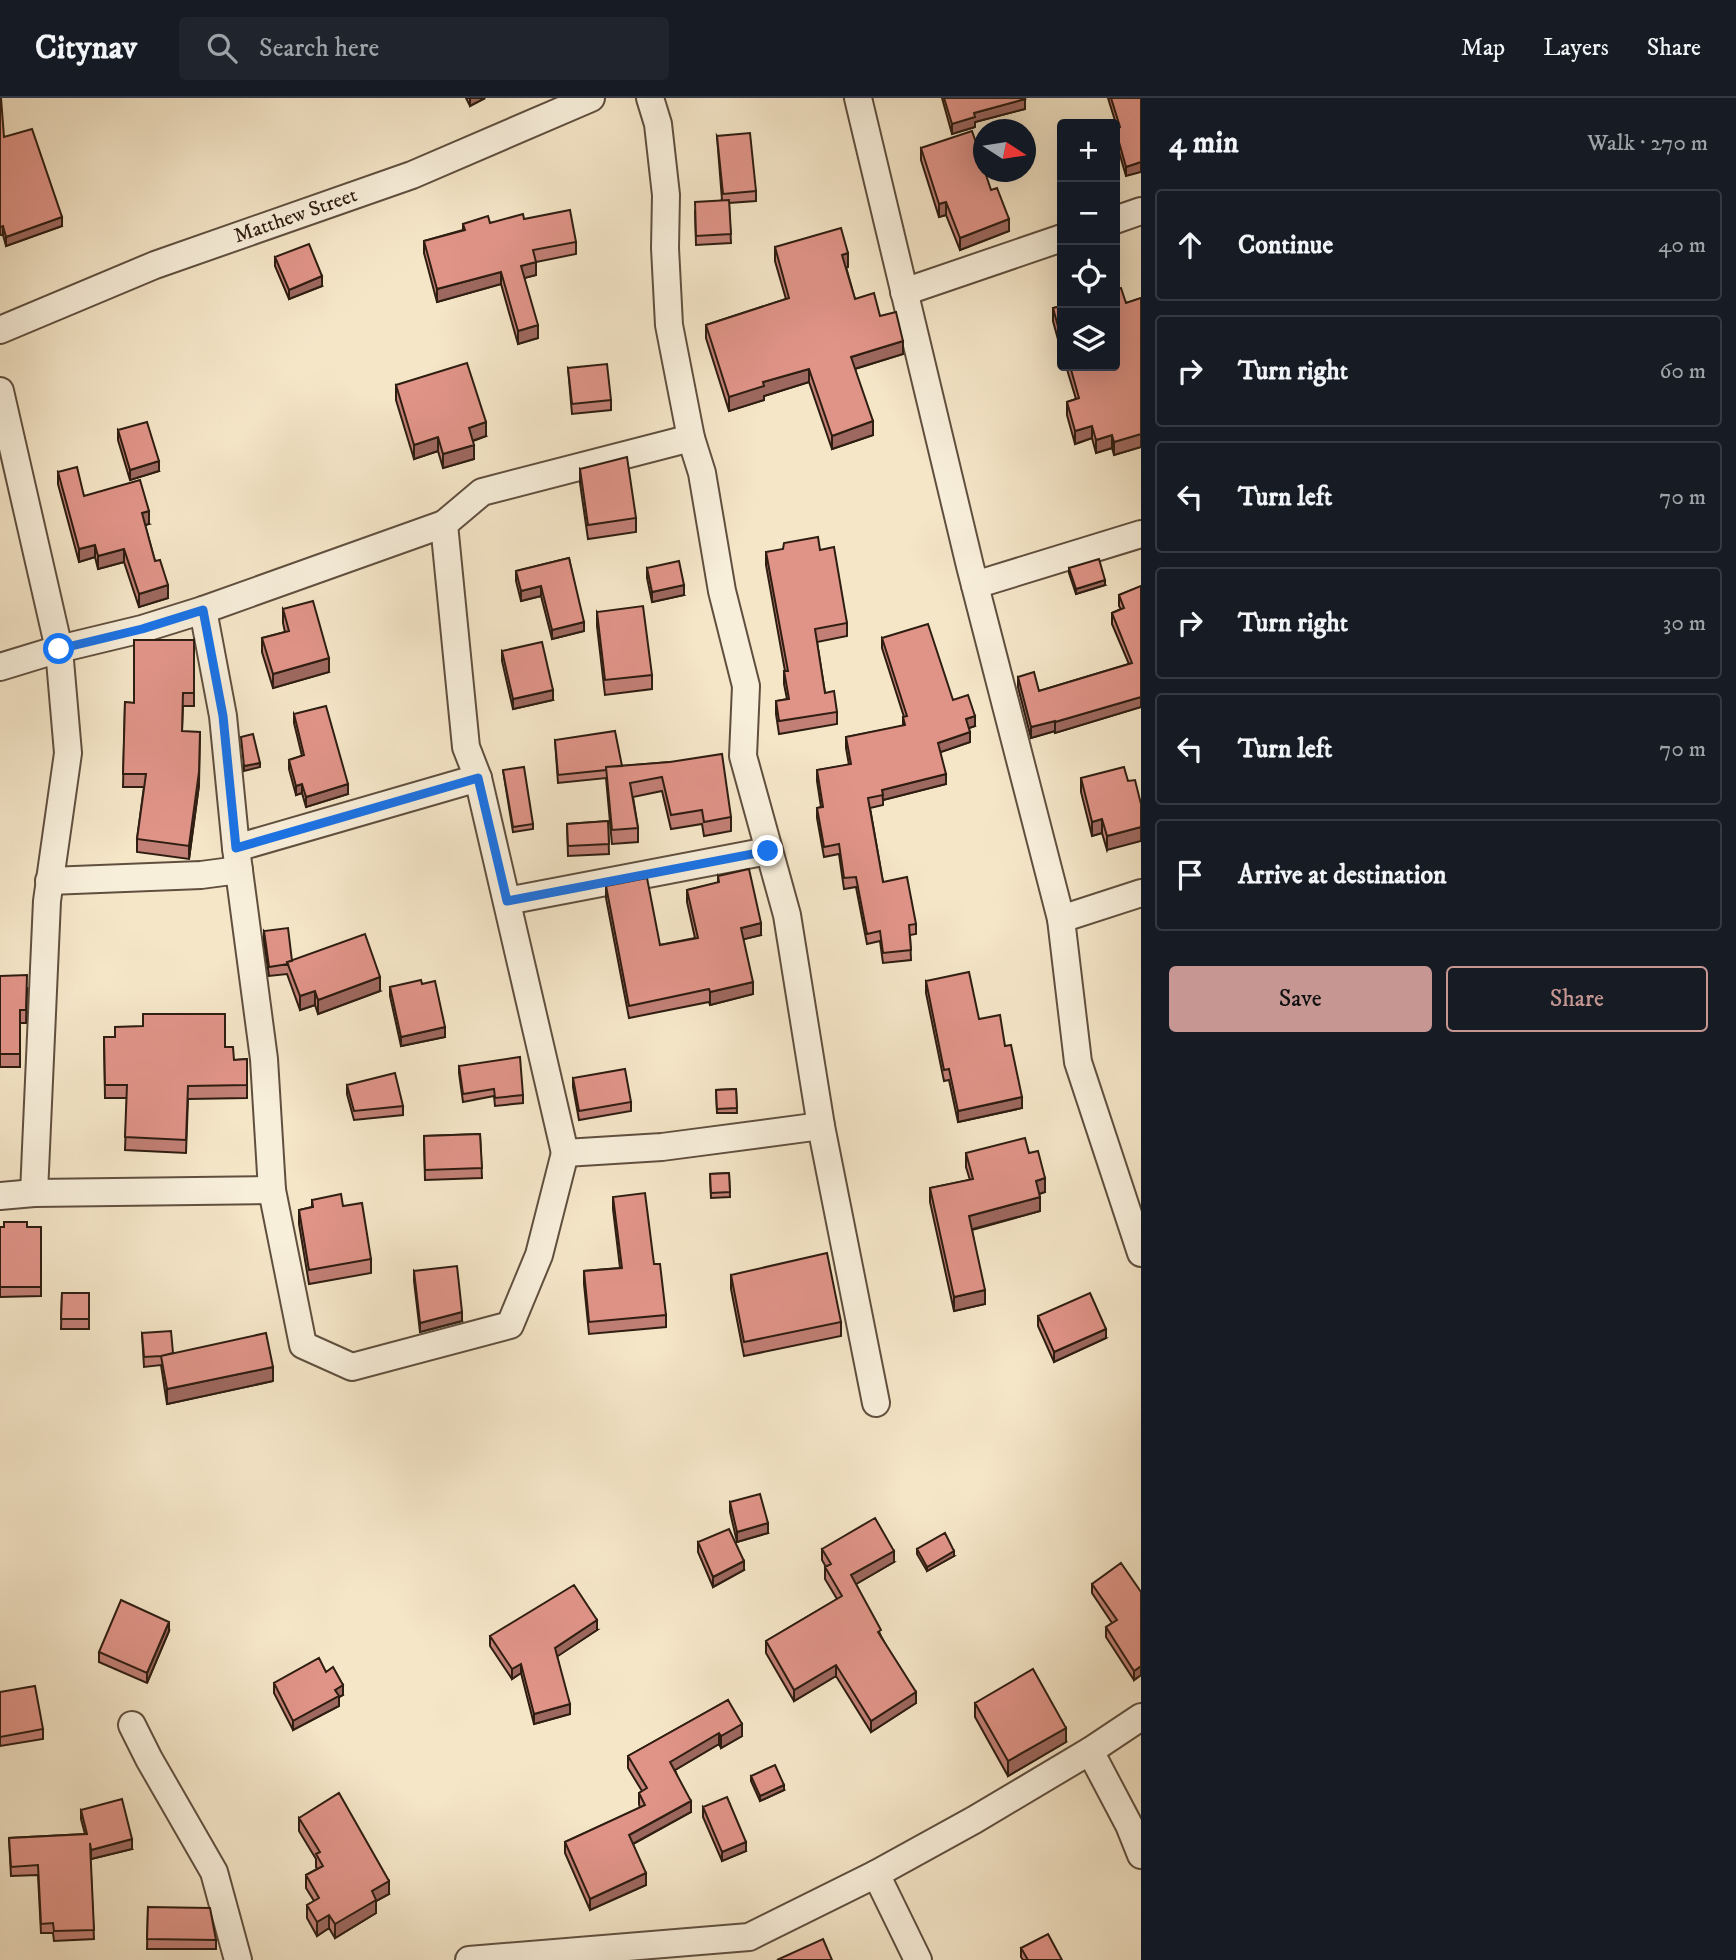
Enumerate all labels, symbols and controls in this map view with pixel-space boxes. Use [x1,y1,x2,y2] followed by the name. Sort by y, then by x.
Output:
[179,17,669,80] search box
[35,28,137,69] text: Citynav
[203,29,241,67] icon: search
[259,32,379,65] text: Search here
[1461,33,1505,63] text: Map
[1543,33,1609,63] text: Layers
[1647,33,1701,63] text: Share
[973,119,1036,182] north arrow
[1057,119,1120,371] map controls
[1057,119,1120,182] button: +
[1169,125,1239,162] text: 4 min
[1587,129,1708,158] text: Walk · 270 m
[230,182,361,249] street label: Matthew Street
[1057,182,1120,245] button: −
[1171,226,1209,264] icon: ahead
[1238,229,1333,262] text: Continue
[1658,231,1706,260] text: 40 m
[1057,245,1120,308] button: locate
[1057,308,1120,371] button: layers
[1171,352,1209,390] icon: right
[1238,355,1348,388] text: Turn right
[1659,357,1706,386] text: 60 m
[1171,478,1209,516] icon: left
[1238,481,1332,514] text: Turn left
[1659,483,1706,512] text: 70 m
[1171,604,1209,642] icon: right
[1238,607,1348,640] text: Turn right
[1663,609,1706,638] text: 30 m
[43,633,74,664] route start
[1171,730,1209,768] icon: left
[1238,733,1332,766] text: Turn left
[1659,735,1706,764] text: 70 m
[752,835,783,866] route end
[1171,856,1209,894] icon: arrive
[1238,859,1447,892] text: Arrive at destination
[1169,966,1432,1032] button: Save
[1446,966,1708,1032] button: Share

